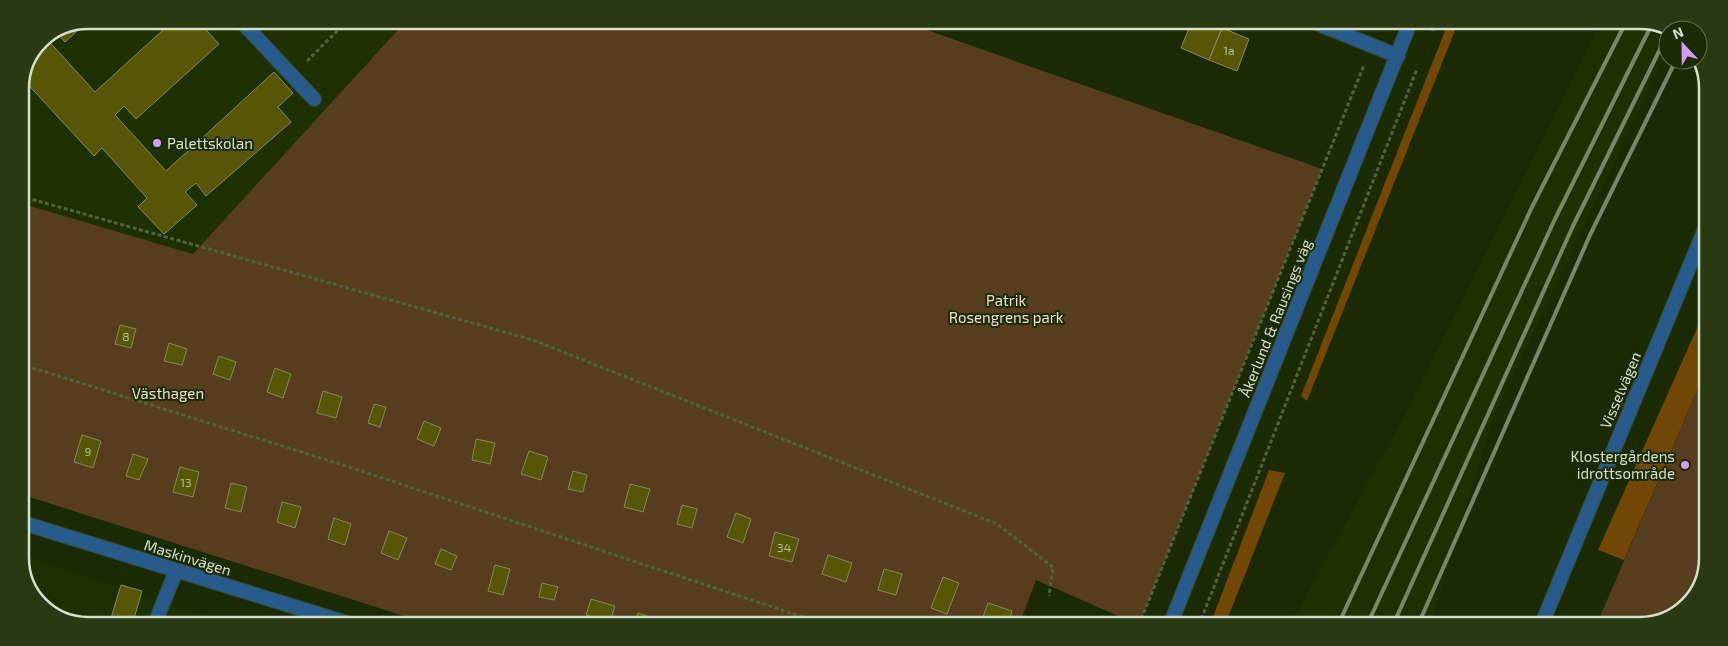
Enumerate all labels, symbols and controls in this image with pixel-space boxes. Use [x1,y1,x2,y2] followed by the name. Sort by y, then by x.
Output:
[1658,20,1708,70] north arrow
[1670,23,1686,42] text: N
[1223,43,1235,57] house number: 1a
[167,134,253,152] place label: Palettskolan
[151,137,163,149] marker: Palettskolan
[1235,236,1315,400] street label: Åkerlund & Rausings väg
[949,291,1064,326] park label: Patrik Rosengrens park
[122,329,130,343] house number: 8
[1596,349,1644,431] street label: Visselvägen
[132,384,204,402] park label: Västhagen
[85,444,92,458] house number: 9
[1570,447,1675,482] place label: Klostergårdens idrottsområde
[1679,459,1691,471] marker: Klostergårdens idrottsområde
[180,475,192,489] house number: 13
[142,535,234,579] street label: Maskinvägen
[777,540,791,554] house number: 34

